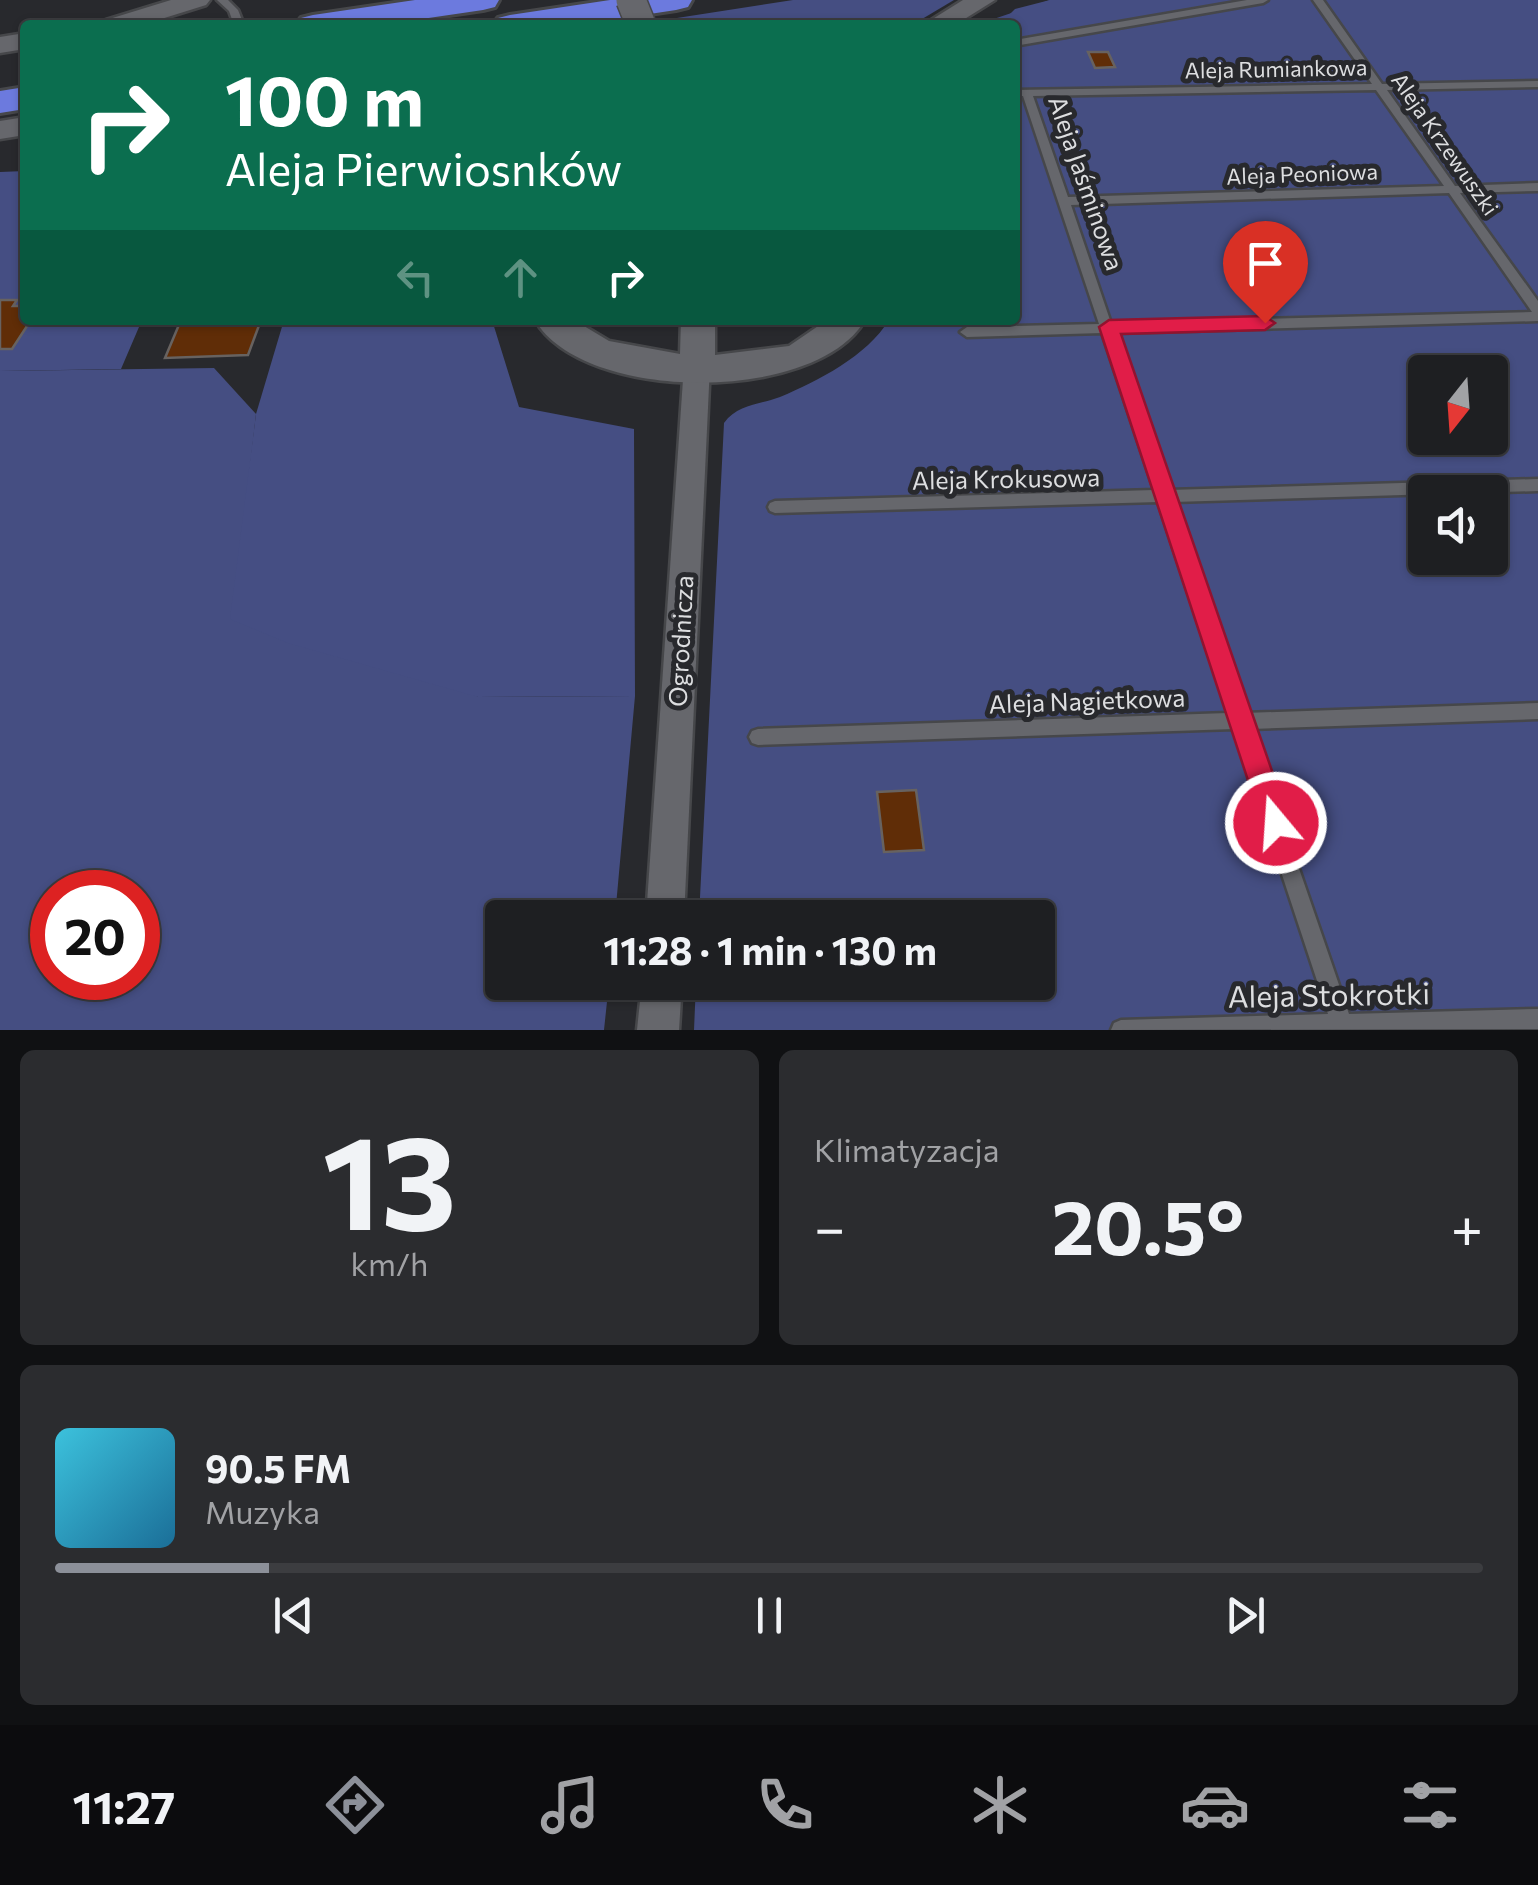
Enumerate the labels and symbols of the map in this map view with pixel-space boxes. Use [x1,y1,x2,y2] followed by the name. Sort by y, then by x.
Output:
[1184,53,1368,84] street label: Aleja Rumiankowa
[1386,67,1505,220] street label: Aleja Krzewuszki
[1043,91,1131,274] street label: Aleja Jaśminowa
[1226,157,1378,190] street label: Aleja Peoniowa
[1223,221,1308,324] pin
[1408,355,1508,455] north arrow
[911,461,1100,495] street label: Aleja Krokusowa
[662,574,698,707] street label: Ogrodnicza
[988,682,1186,718] street label: Aleja Nagietkowa
[1224,771,1328,875] position arrow
[30,870,160,1000] speed limit sign: 20
[1228,973,1430,1014] street label: Aleja Stokrotki

